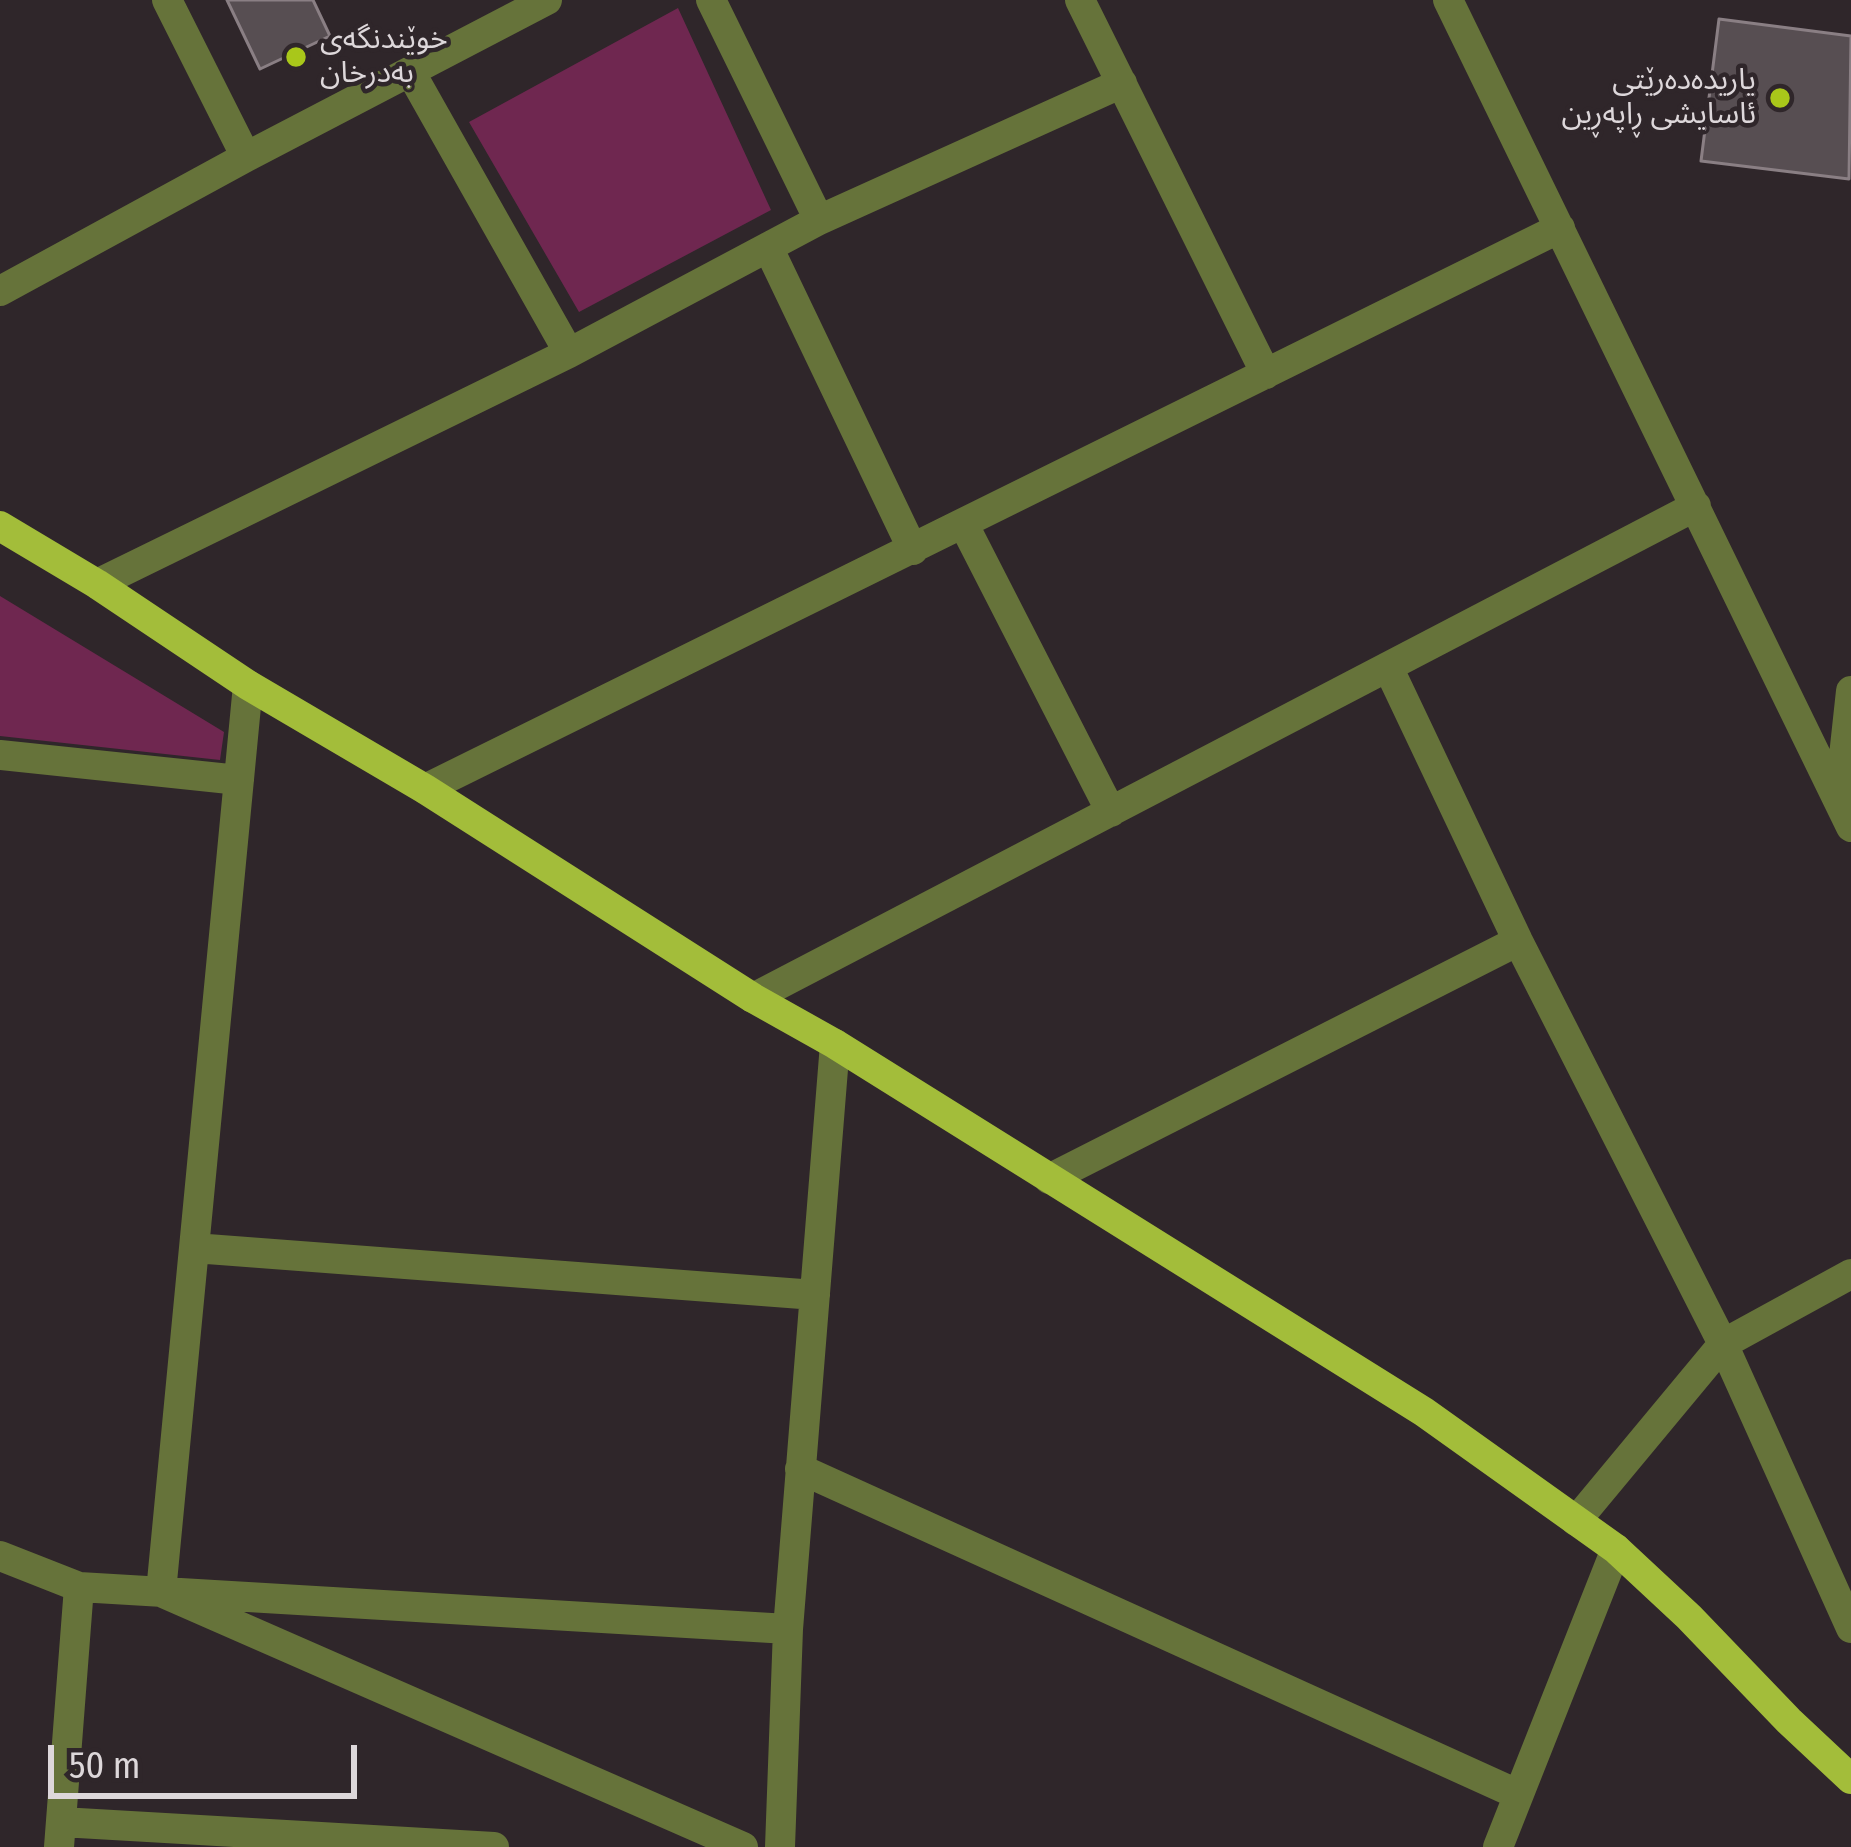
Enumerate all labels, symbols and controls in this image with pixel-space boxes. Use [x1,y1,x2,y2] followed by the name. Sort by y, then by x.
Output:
[320,22,448,92] place label: خوێندنگەی بەدرخان
[283,44,309,70] marker: خوێندنگەی بەدرخان
[1561,63,1756,134] place label: یاریدەدەرێتی ئاسایشی ڕاپەڕین
[1767,85,1793,111] marker: یاریدەدەرێتی ئاسایشی ڕاپەڕین
[54,1721,363,1795] scale bar
[69,1744,140,1788] text: 50 m

